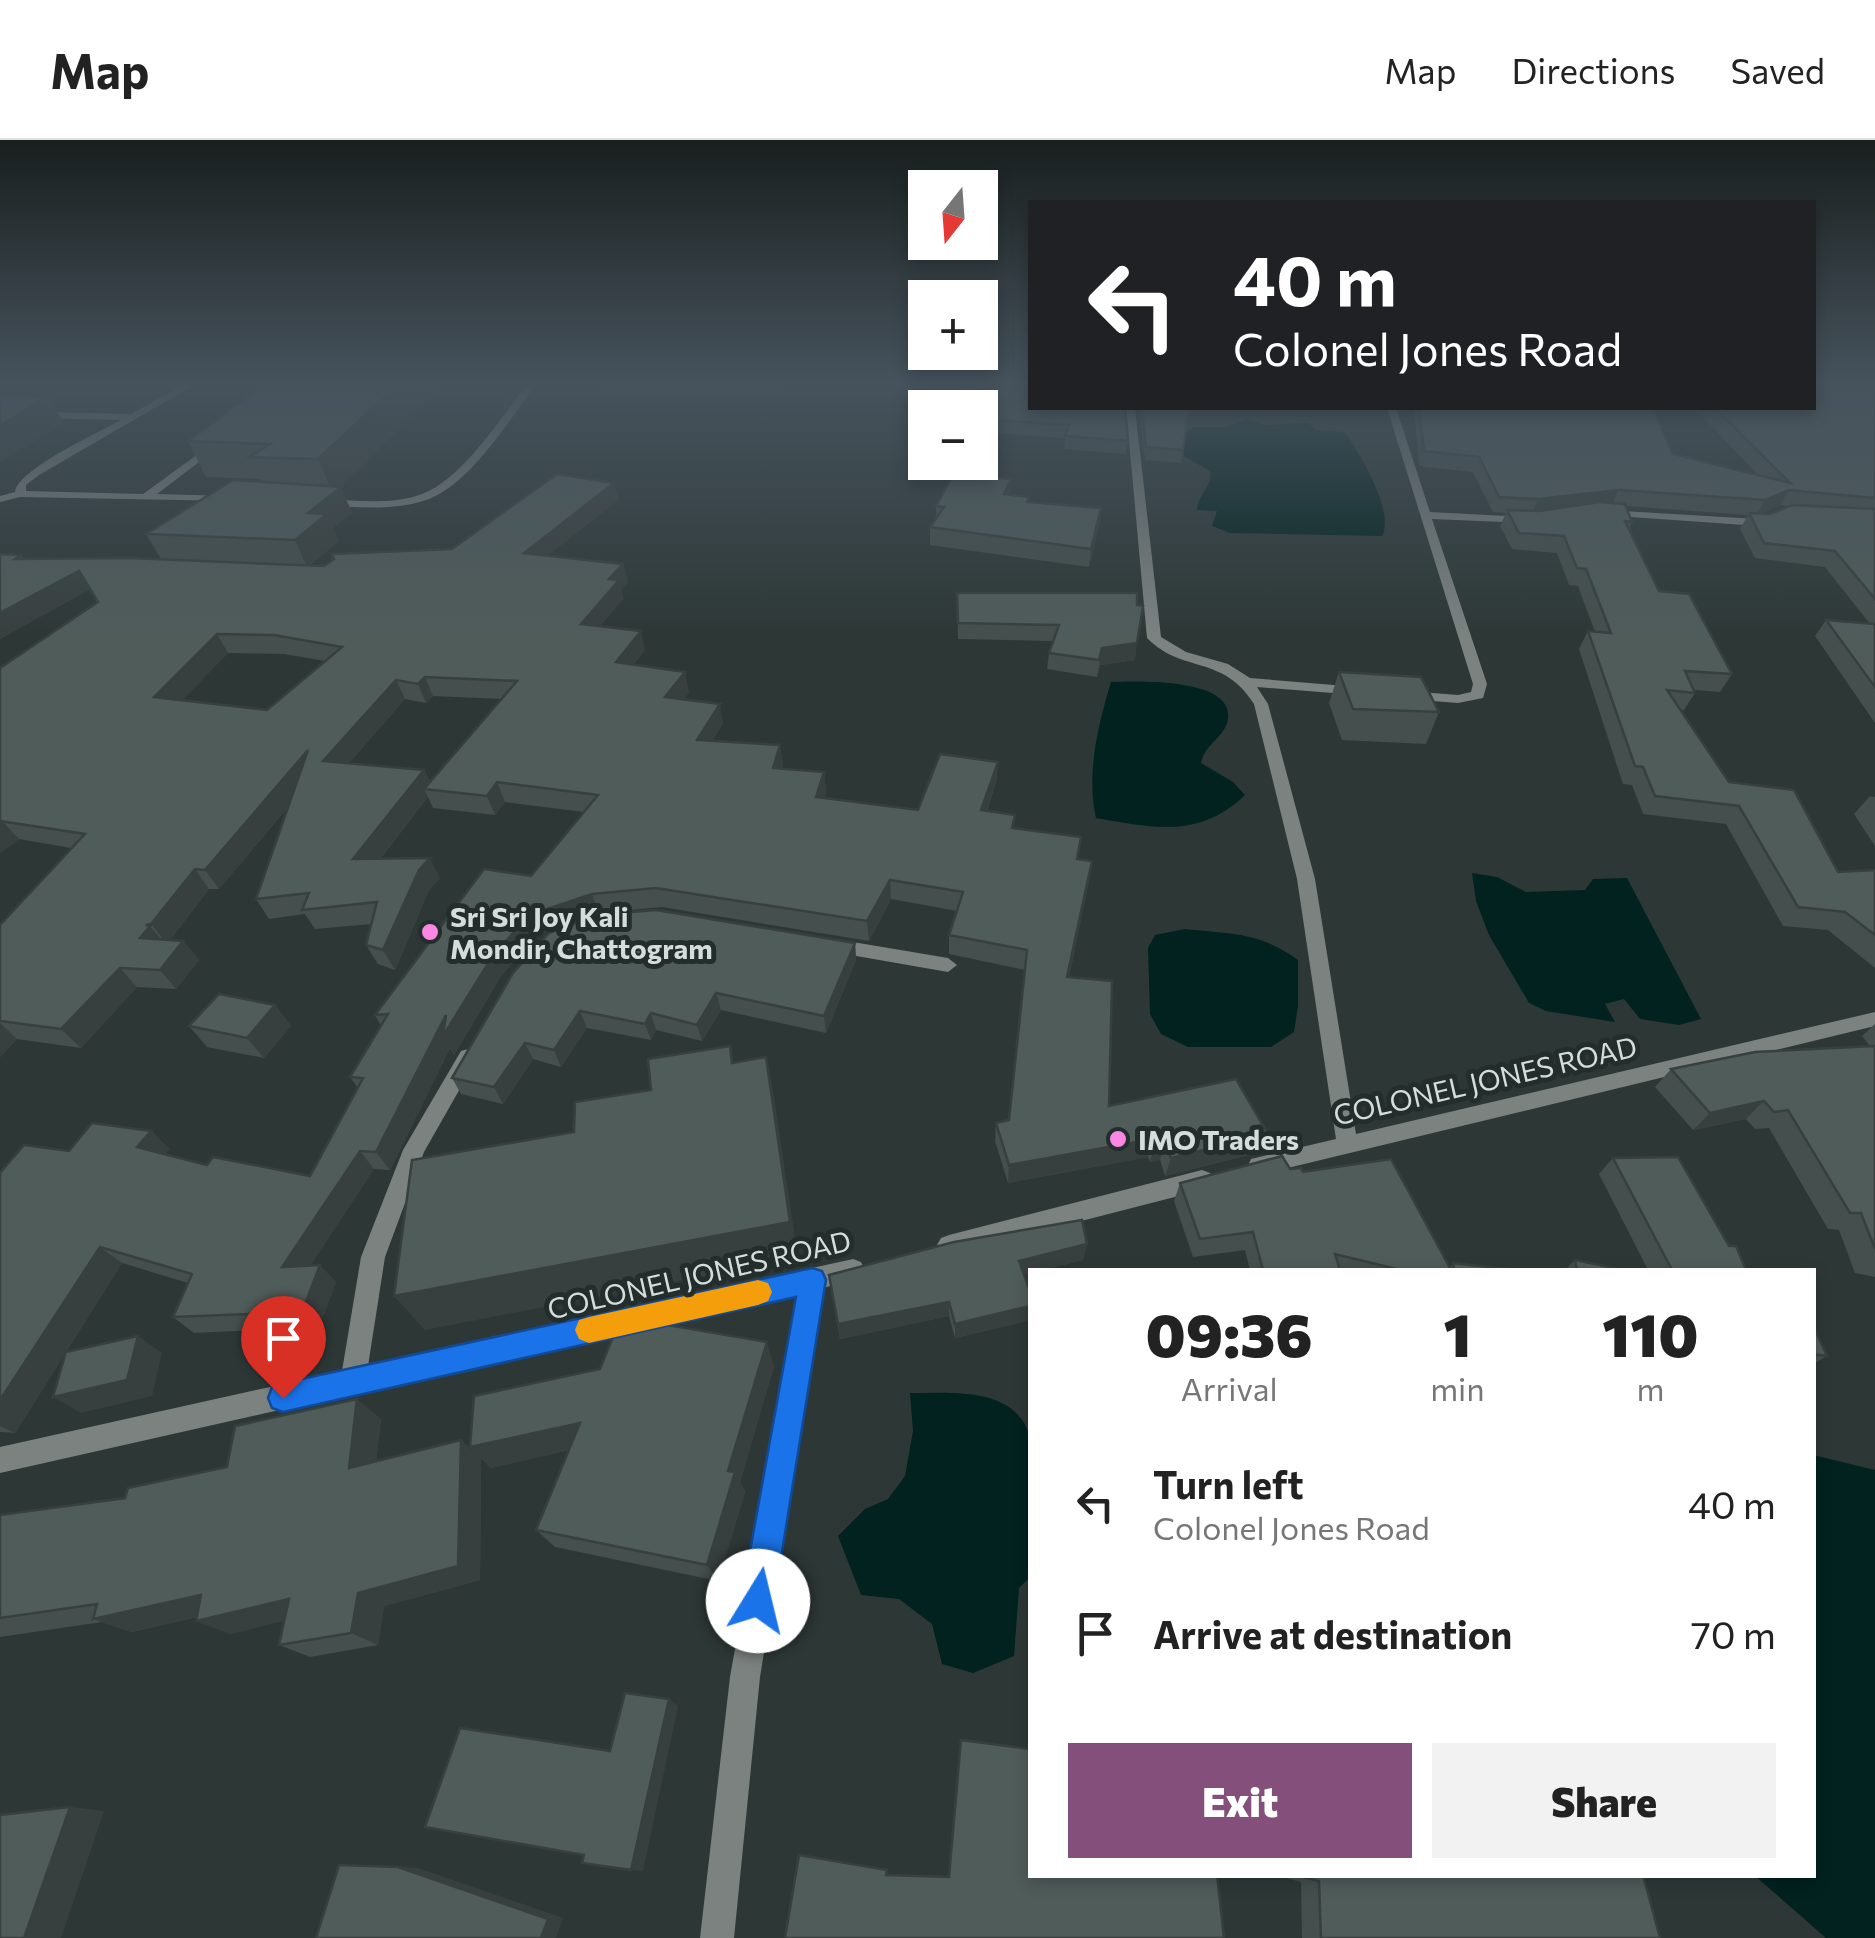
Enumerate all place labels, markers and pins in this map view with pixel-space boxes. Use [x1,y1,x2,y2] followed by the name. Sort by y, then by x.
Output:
[450,899,713,965] place label: Sri Sri Joy Kali Mondir, Chattogram
[419,921,441,943] marker: Sri Sri Joy Kali Mondir, Chattogram
[1138,1122,1299,1156] place label: IMO Traders
[1107,1128,1129,1150] marker: IMO Traders
[241,1296,326,1399] pin

